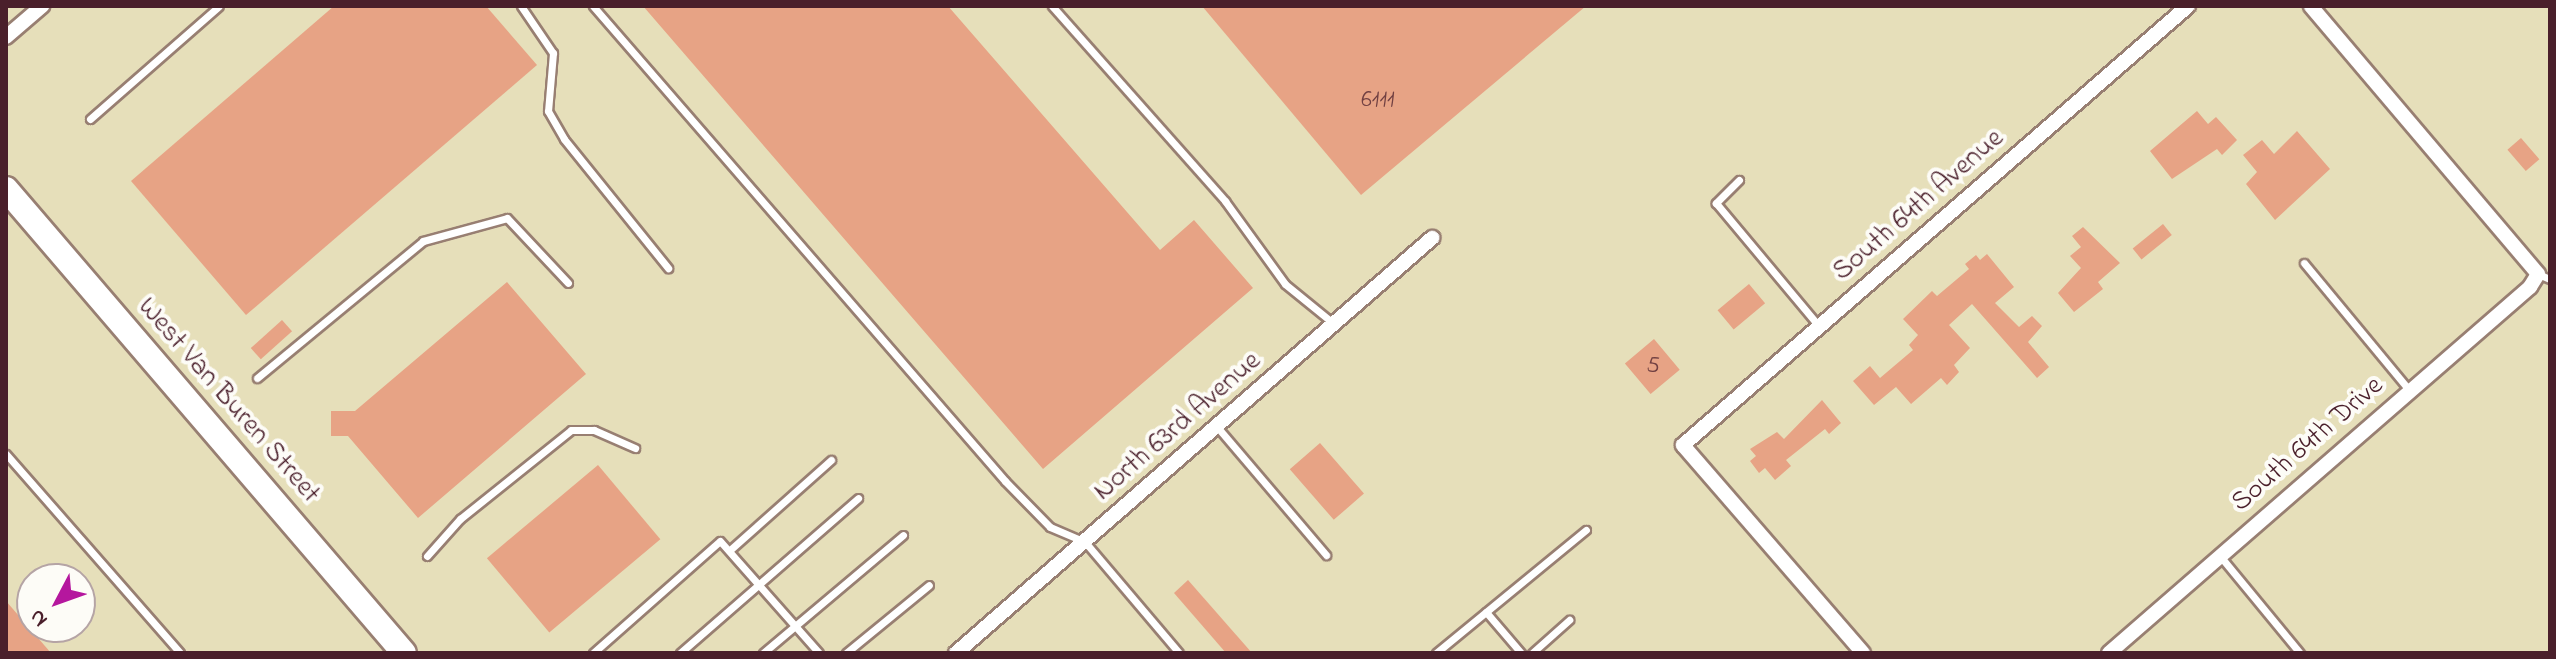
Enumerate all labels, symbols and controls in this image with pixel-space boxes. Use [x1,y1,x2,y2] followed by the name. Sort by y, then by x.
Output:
[1361,87,1395,115] house number: 6111
[1827,123,2011,289] street label: South 64th Avenue
[130,291,326,511] street label: West Van Buren Street
[1087,345,1269,509] street label: North 63rd Avenue
[1646,353,1660,381] house number: 5
[2225,370,2391,520] street label: South 64th Drive
[16,563,96,643] north arrow
[22,601,56,634] text: N

